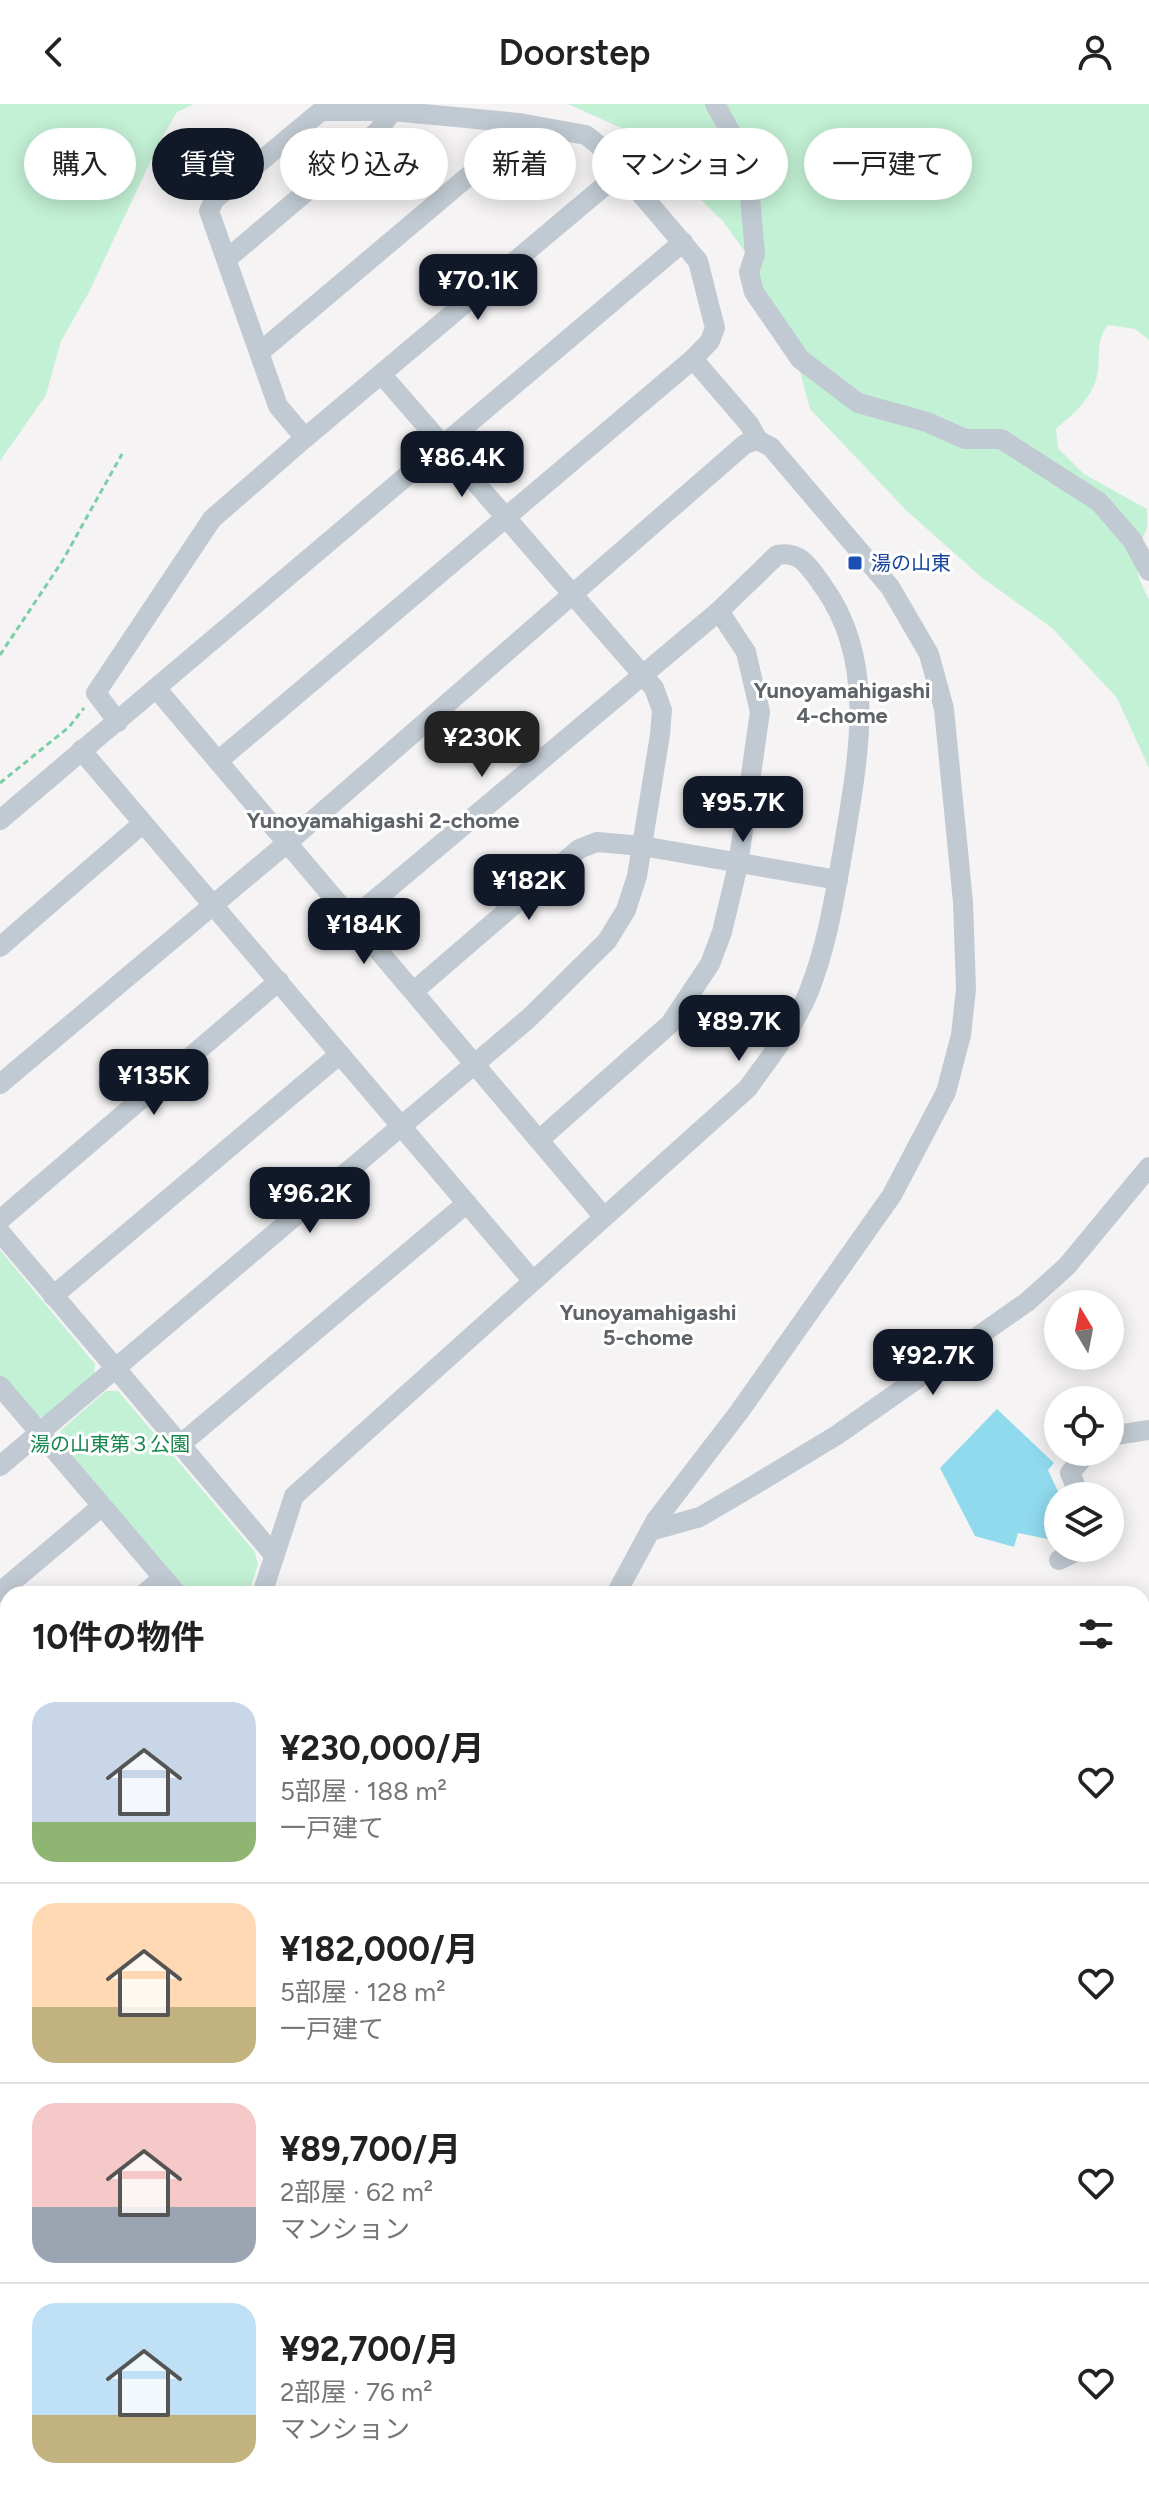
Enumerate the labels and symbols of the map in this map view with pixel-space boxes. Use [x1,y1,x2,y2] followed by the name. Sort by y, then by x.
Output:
[413,254,543,322] pin: ¥70.1K
[397,431,527,499] pin: ¥86.4K
[871,551,951,575] place label: 湯の山東
[846,554,864,572] marker: 湯の山東
[753,677,931,729] district label: Yunoyamahigashi 4-chome
[426,711,538,779] pin: ¥230K
[678,776,808,844] pin: ¥95.7K
[247,807,519,834] district label: Yunoyamahigashi 2-chome
[473,854,585,922] pin: ¥182K
[308,898,420,966] pin: ¥184K
[674,995,804,1063] pin: ¥89.7K
[98,1049,210,1117] pin: ¥135K
[245,1167,375,1235] pin: ¥96.2K
[1044,1290,1124,1370] north arrow
[559,1299,737,1351] district label: Yunoyamahigashi 5-chome
[868,1329,998,1397] pin: ¥92.7K
[30,1432,190,1456] park label: 湯の山東第３公園

